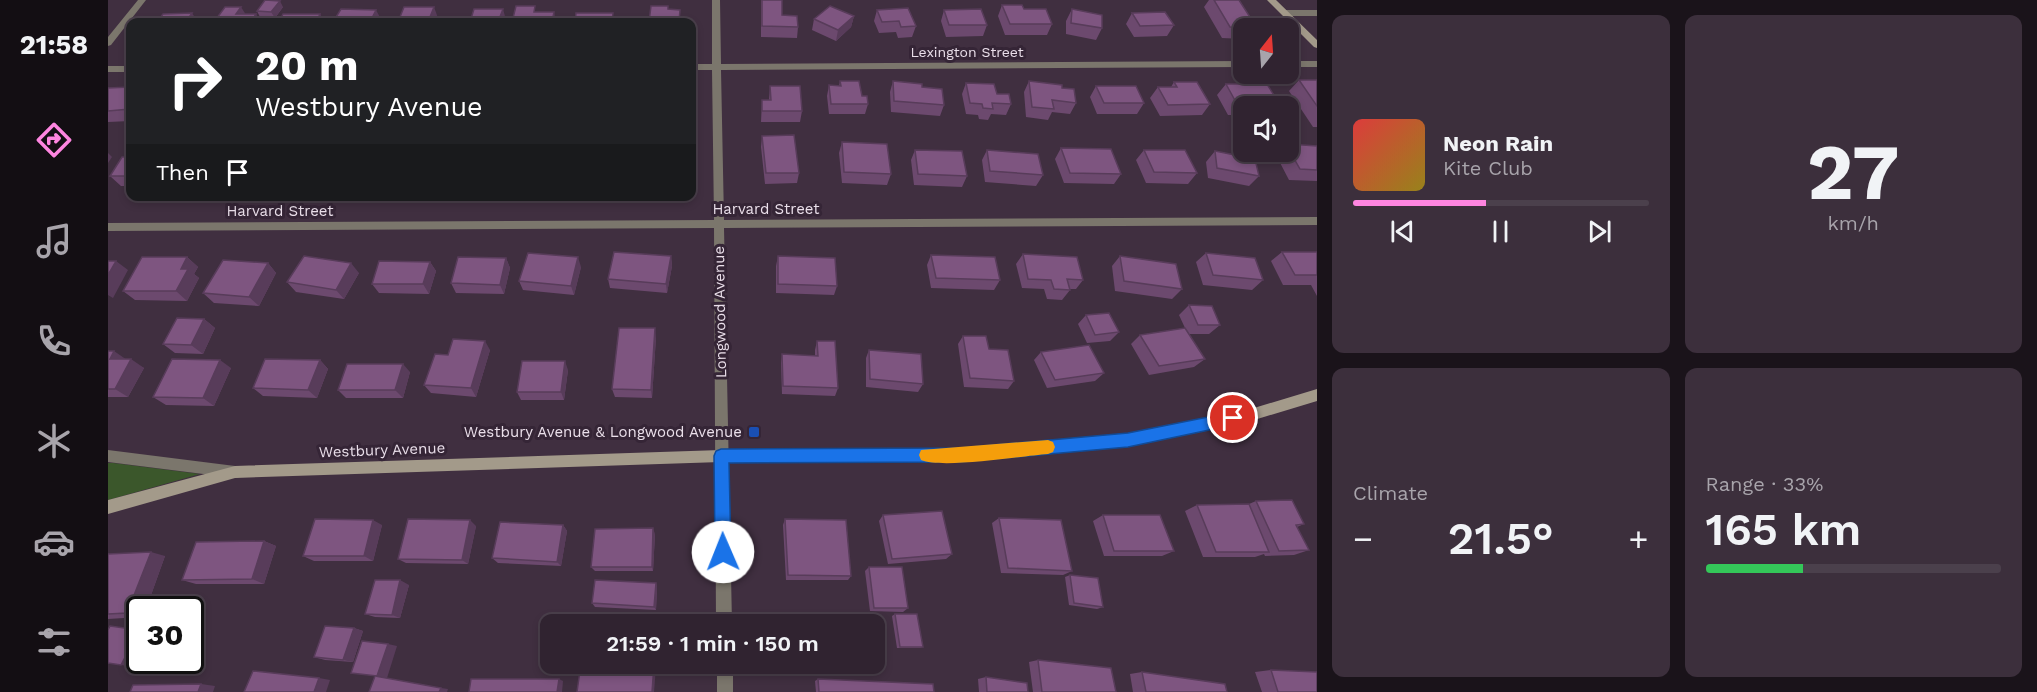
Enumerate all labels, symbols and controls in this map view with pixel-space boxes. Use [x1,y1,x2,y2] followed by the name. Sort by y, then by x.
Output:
[1233,18,1299,84] north arrow
[1233,18,1299,162] map controls
[20,29,88,61] text: 21:58
[255,41,359,90] text: 20 m
[156,42,234,120] icon: right
[910,44,1024,60] street label: Lexington Street
[255,91,483,123] text: Westbury Avenue
[1233,96,1299,162] button: sound
[33,119,75,161] icon: directions
[1807,126,1900,218] text: 27
[1443,131,1553,156] text: Neon Rain
[221,156,254,189] icon: arrive
[1443,156,1533,180] text: Kite Club
[156,160,209,185] text: Then
[712,200,820,218] street label: Harvard Street
[226,202,334,220] street label: Harvard Street
[1827,211,1879,235] text: km/h
[1386,215,1419,248] icon: previous
[1484,215,1517,248] icon: pause
[1583,215,1616,248] icon: next
[33,220,75,262] icon: music
[710,246,730,378] street label: Longwood Avenue
[33,320,75,362] icon: phone
[1207,392,1258,443] pin
[1216,401,1249,434] icon: arrive
[33,420,75,462] icon: climate
[464,423,742,441] place label: Westbury Avenue & Longwood Avenue
[747,425,761,439] marker: Westbury Avenue & Longwood Avenue
[318,439,446,461] street label: Westbury Avenue
[1706,472,1823,496] text: Range · 33%
[1353,481,1428,505] text: Climate
[1706,503,1861,556] text: 165 km
[1448,512,1554,565] text: 21.5°
[1353,519,1373,558] text: −
[1629,519,1649,558] text: +
[691,520,755,584] position arrow
[33,521,75,563] icon: car
[126,596,204,674] speed limit sign: 30
[33,621,75,663] icon: filters
[606,631,819,656] text: 21:59 · 1 min · 150 m

